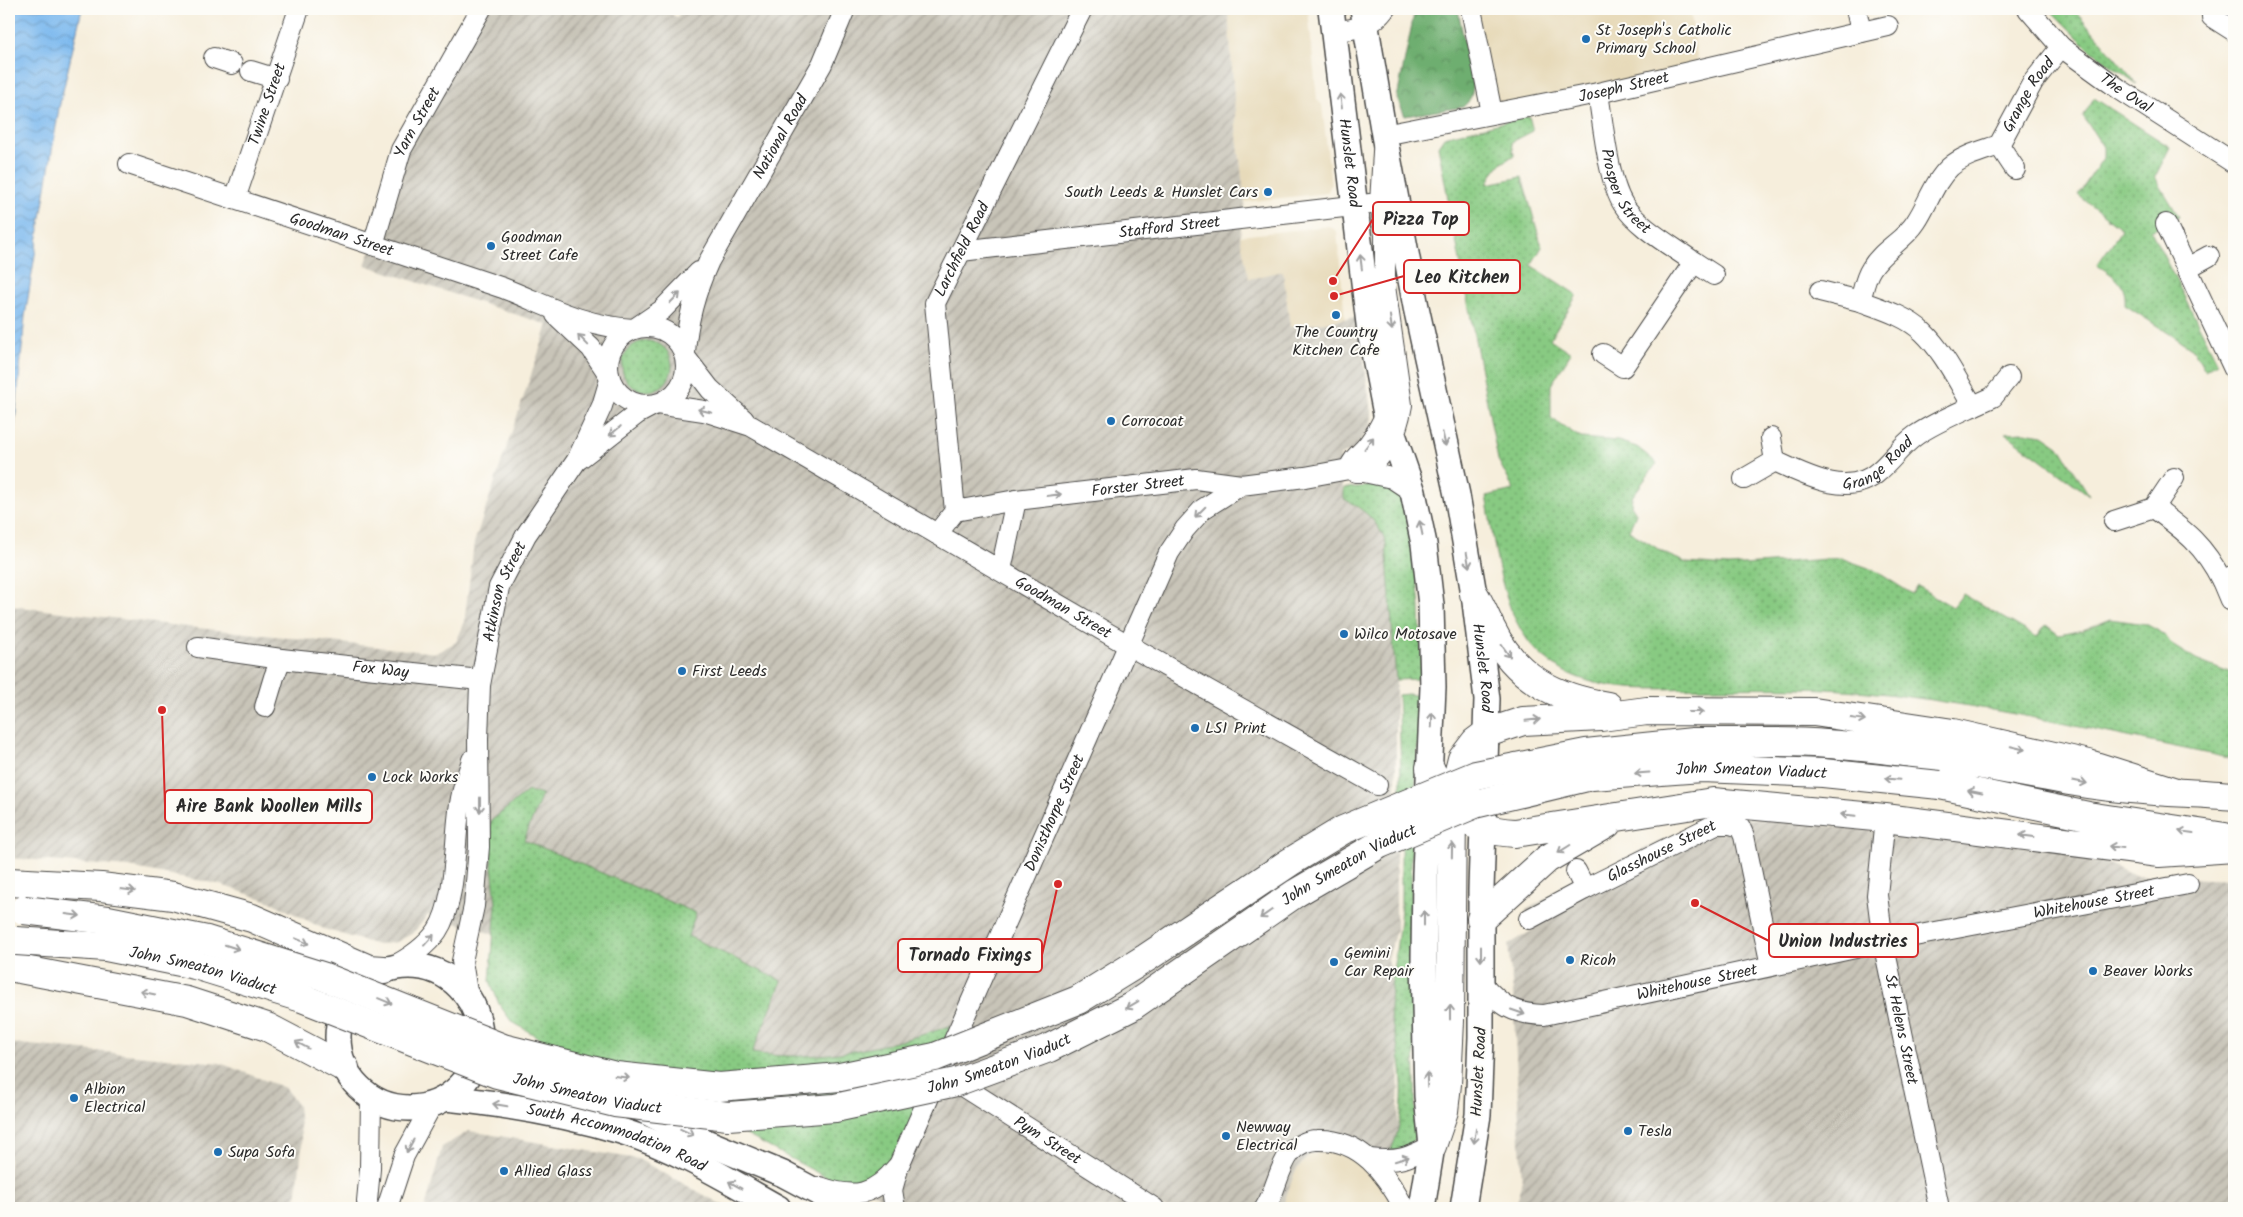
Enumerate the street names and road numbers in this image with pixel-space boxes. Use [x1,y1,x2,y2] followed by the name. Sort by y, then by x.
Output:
[1996,51,2061,137] street label: Grange Road
[241,59,293,149] street label: Twine Street
[1576,64,1672,109] street label: Joseph Street
[2094,66,2157,120] street label: The Oval
[387,82,447,160] street label: Yarn Street
[746,89,815,184] street label: National Road
[1332,117,1367,210] street label: Hunslet Road
[1594,147,1657,241] street label: Prosper Street
[928,197,997,301] street label: Larchfield Road
[286,206,398,264] street label: Goodman Street
[1118,209,1222,245] street label: Stafford Street
[1842,429,1920,497] street label: Grange Road
[1090,468,1187,504] street label: Forster Street
[476,536,533,644] street label: Atkinson Street
[1010,569,1117,646] street label: Goodman Street
[1465,622,1500,714] street label: Hunslet Road
[351,654,410,685] street label: Fox Way
[1017,750,1091,876] street label: Donisthorpe Street
[1675,755,1829,786] street label: John Smeaton Viaduct
[1602,813,1721,889] street label: Glasshouse Street
[1276,817,1421,912] street label: John Smeaton Viaduct
[2031,878,2157,926] street label: Whitehouse Street
[127,940,280,1002] street label: John Smeaton Viaduct
[1634,957,1760,1007] street label: Whitehouse Street
[1878,972,1925,1088] street label: St Helens Street
[925,1026,1076,1100] street label: John Smeaton Viaduct
[1464,1026,1494,1117] street label: Hunslet Road
[511,1066,664,1121] street label: John Smeaton Viaduct
[525,1097,712,1179] street label: South Accommodation Road
[1009,1109,1087,1172] street label: Pym Street

